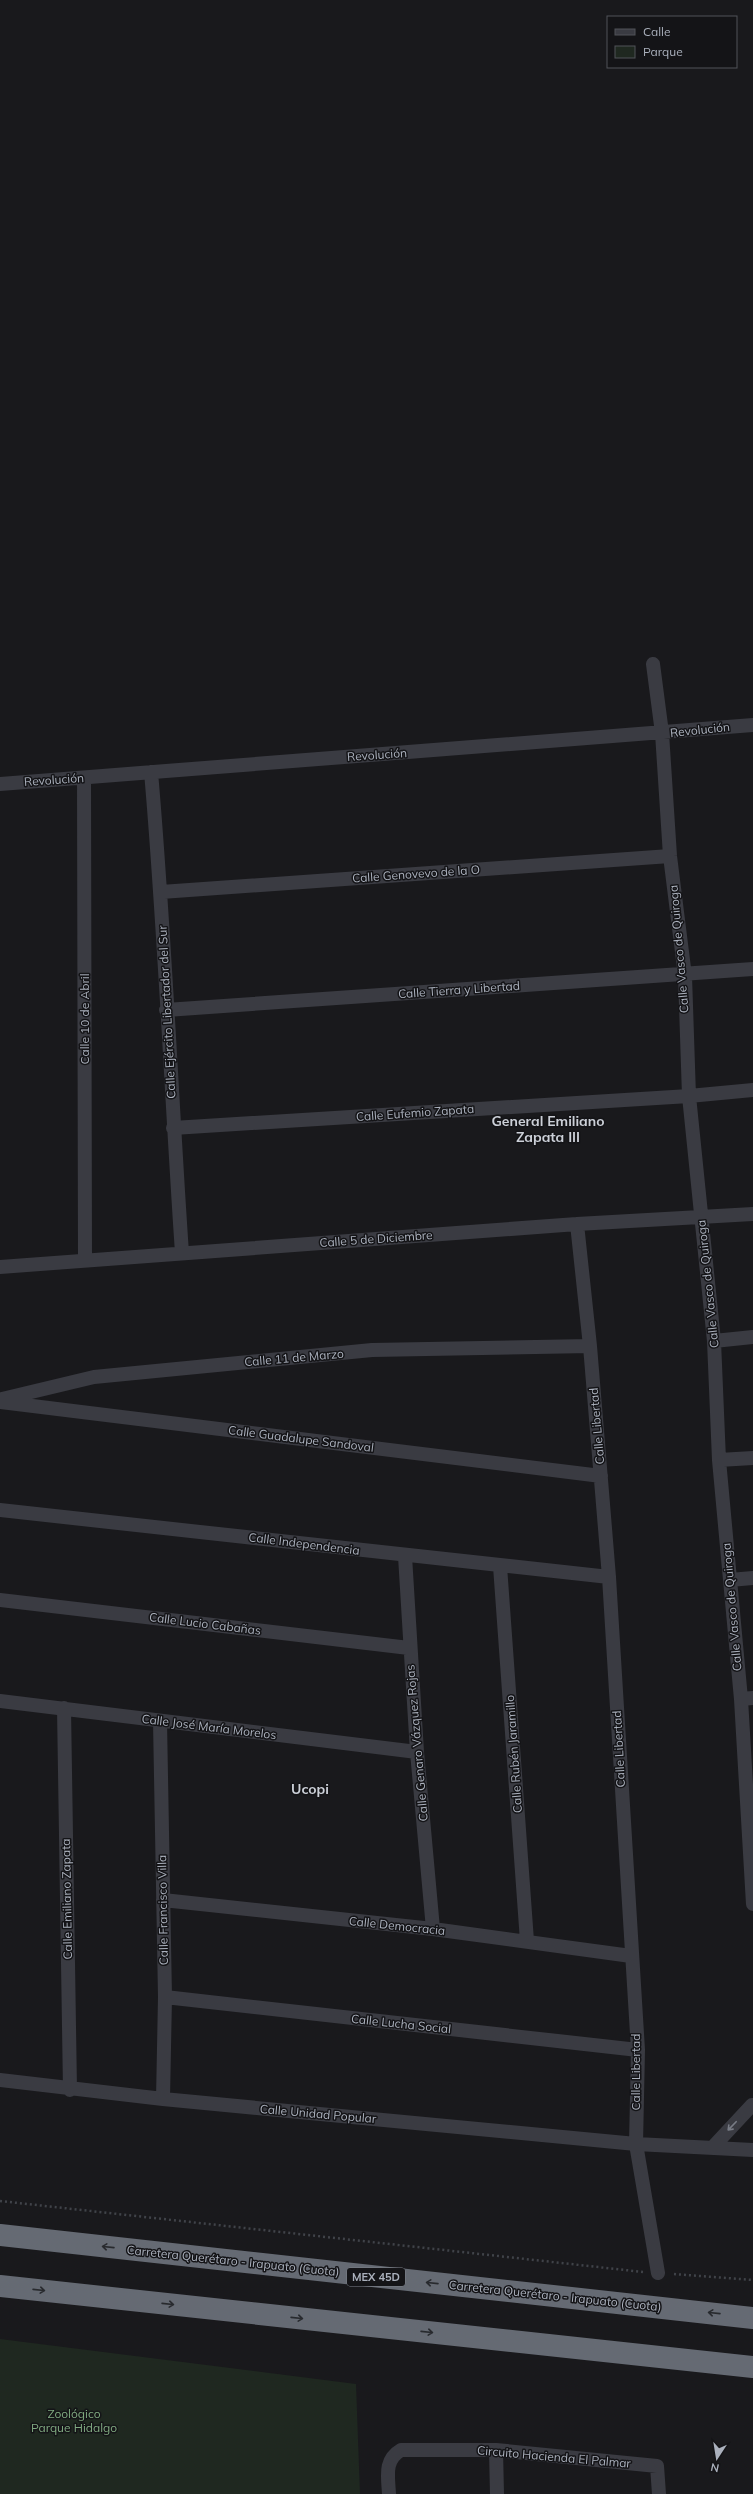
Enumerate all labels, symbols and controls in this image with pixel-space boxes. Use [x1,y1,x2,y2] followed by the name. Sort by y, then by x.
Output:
[607,16,737,68] legend
[643,24,670,39] text: Calle
[643,44,683,59] text: Parque
[669,719,731,740] street label: Revolución
[346,745,408,764] street label: Revolución
[23,770,85,789] street label: Revolución
[352,862,480,885] street label: Calle Genovevo de la O
[665,884,692,1014] street label: Calle Vasco de Quiroga
[154,924,179,1099] street label: Calle Ejército Libertador del Sur
[77,973,92,1065] street label: Calle 10 de Abril
[398,978,520,1001] street label: Calle Tierra y Libertad
[355,1101,475,1124] street label: Calle Eufemio Zapata
[491,1112,605,1146] district label: General Emiliano Zapata III
[693,1219,722,1349] street label: Calle Vasco de Quiroga
[319,1227,433,1250] street label: Calle 5 de Diciembre
[244,1346,344,1369] street label: Calle 11 de Marzo
[586,1387,607,1465] street label: Calle Libertad
[227,1422,375,1455] street label: Calle Guadalupe Sandoval
[248,1529,361,1558] street label: Calle Independencia
[718,1542,745,1672] street label: Calle Vasco de Quiroga
[148,1609,262,1638] street label: Calle Lucio Cabañas
[402,1664,431,1822] street label: Calle Genaro Vázquez Rojas
[502,1694,525,1814] street label: Calle Rubén Jaramillo
[609,1710,628,1788] street label: Calle Libertad
[141,1711,277,1742] street label: Calle José María Morelos
[291,1780,329,1798] district label: Ucopi
[58,1838,75,1960] street label: Calle Emiliano Zapata
[154,1855,171,1965] street label: Calle Francisco Villa
[348,1913,446,1938] street label: Calle Democracia
[350,2011,452,2036] street label: Calle Lucha Social
[628,2034,643,2110] street label: Calle Libertad
[259,2101,378,2126] street label: Calle Unidad Popular
[727,2121,737,2131] one-way arrow
[126,2242,340,2279] street label: Carretera Querétaro - Irapuato (Cuota)
[102,2243,115,2251] one-way arrow
[347,2268,405,2286] road number: MEX 45D
[448,2277,662,2314] street label: Carretera Querétaro - Irapuato (Cuota)
[426,2279,439,2286] one-way arrow
[32,2286,45,2294] one-way arrow
[161,2300,174,2308] one-way arrow
[708,2310,721,2317] one-way arrow
[290,2314,303,2322] one-way arrow
[420,2328,433,2336] one-way arrow
[31,2406,117,2435] park label: Zoológico Parque Hidalgo
[697,2438,737,2478] north arrow
[477,2442,632,2471] street label: Circuito Hacienda El Palmar
[709,2460,720,2475] text: N

